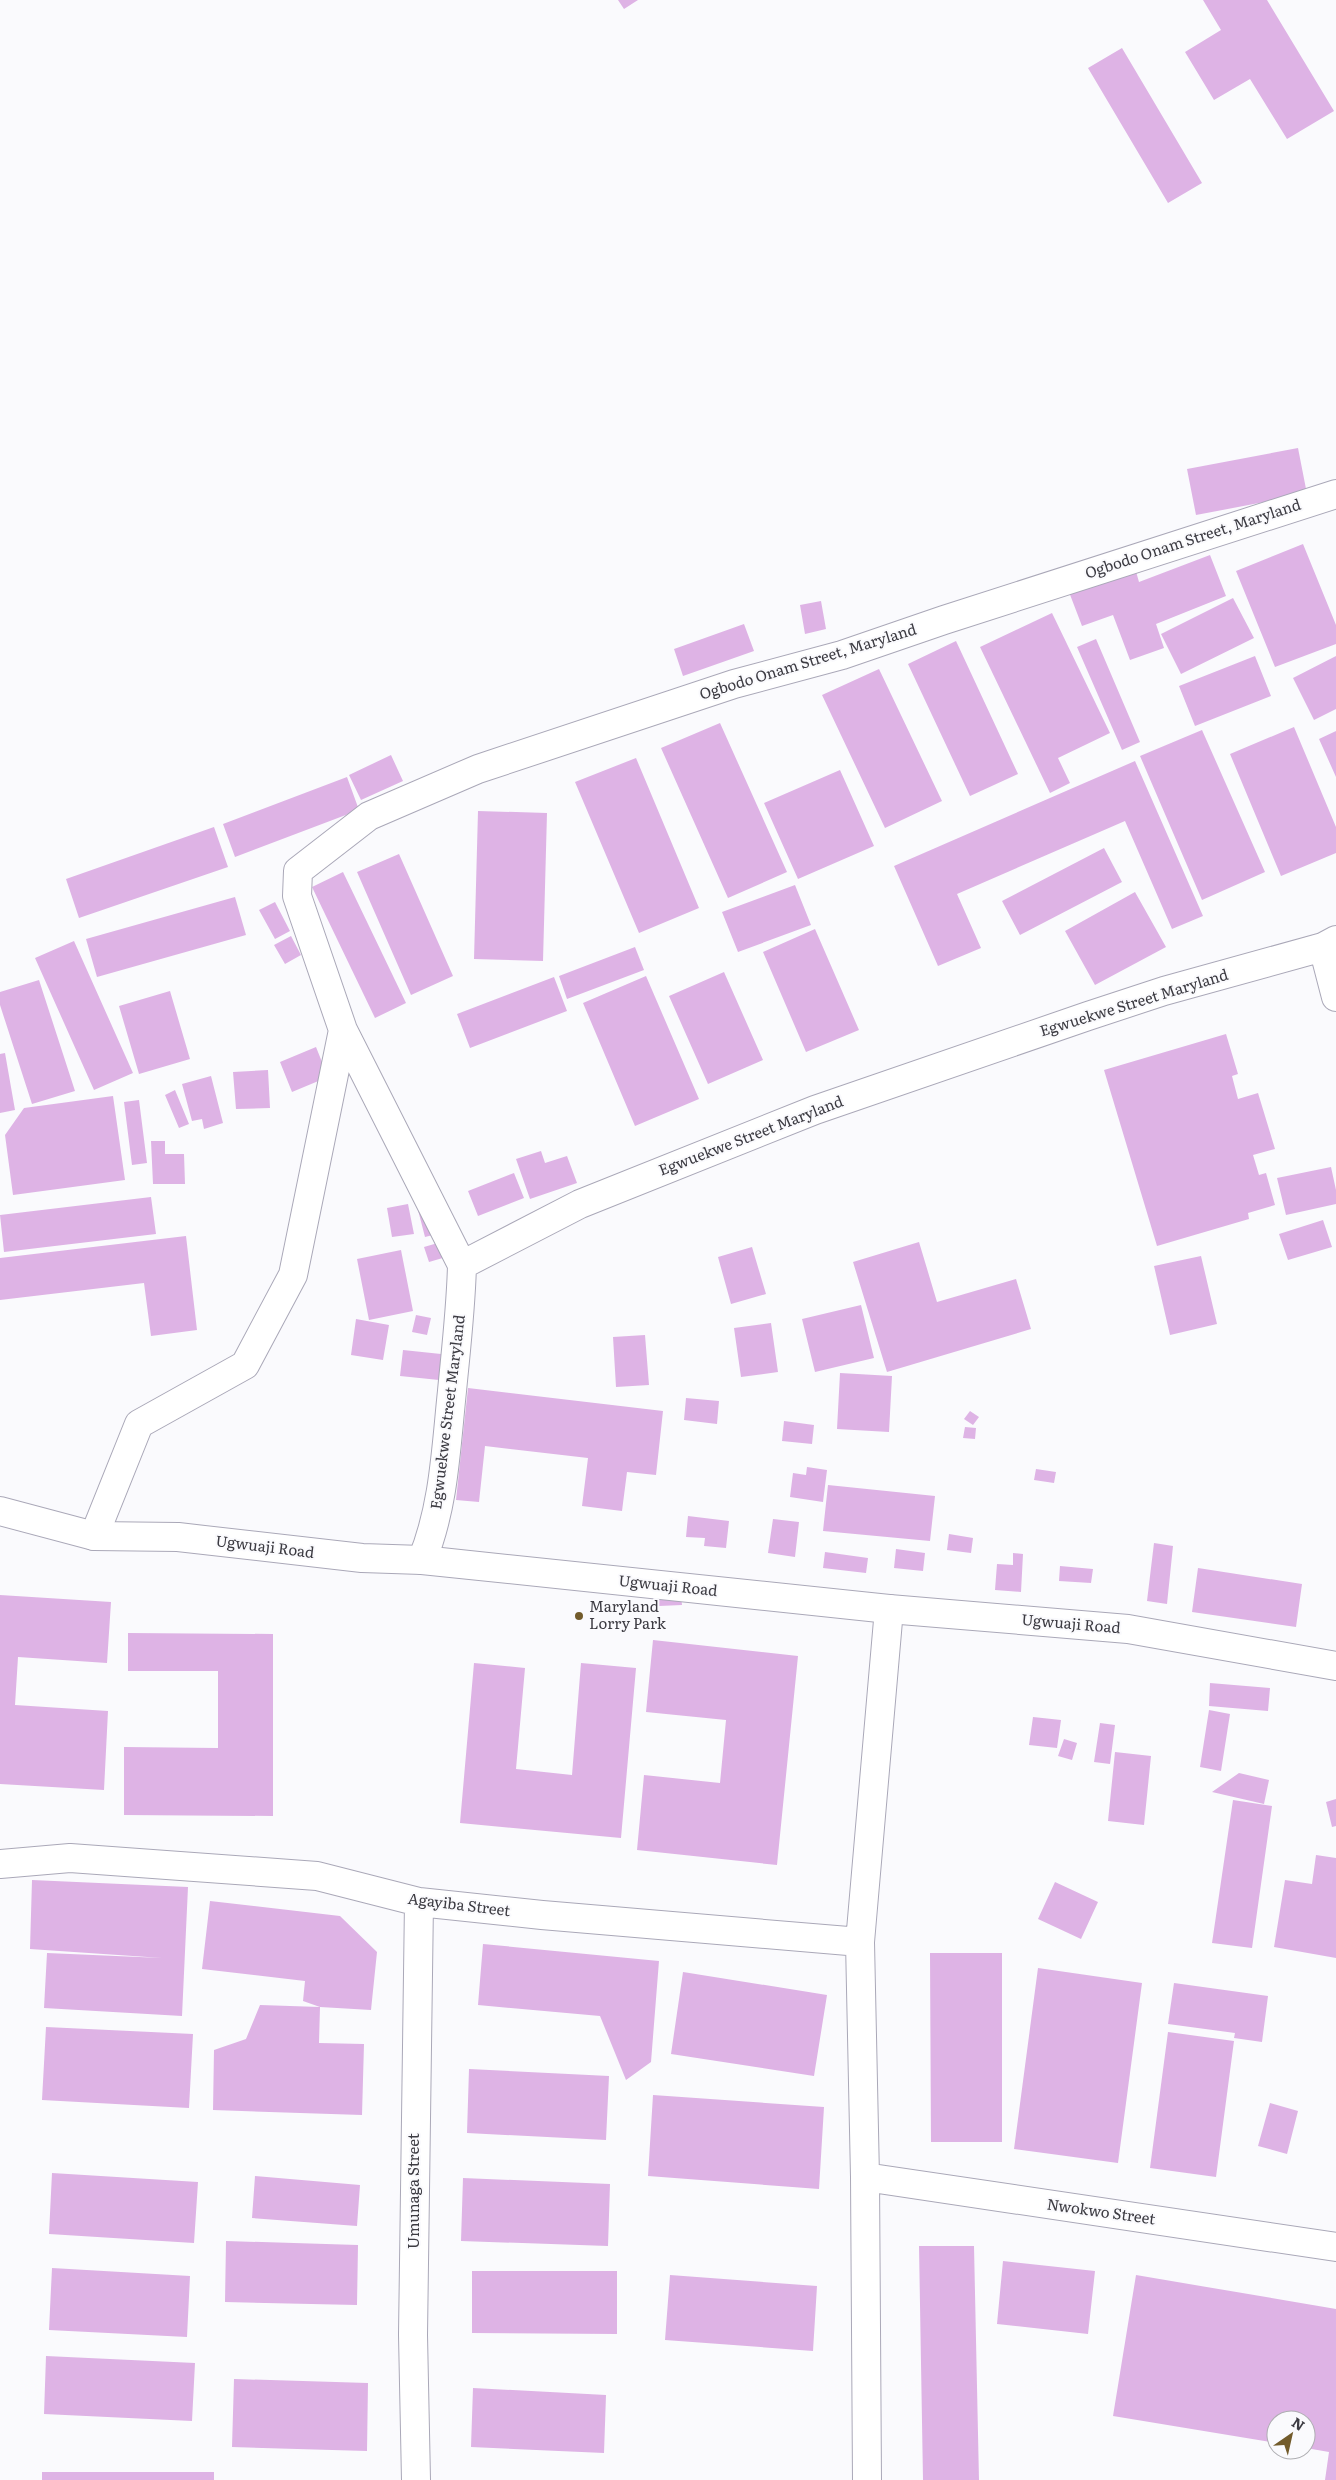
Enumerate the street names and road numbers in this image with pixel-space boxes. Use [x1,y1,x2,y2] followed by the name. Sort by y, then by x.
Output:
[1082,492,1303,583] street label: Ogbodo Onam Street, Maryland
[696,617,919,705] street label: Ogbodo Onam Street, Maryland
[1036,962,1231,1041] street label: Egwuekwe Street Maryland
[655,1089,846,1180] street label: Egwuekwe Street Maryland
[423,1313,470,1511] street label: Egwuekwe Street Maryland
[215,1528,316,1563] street label: Ugwuaji Road
[618,1568,719,1601] street label: Ugwuaji Road
[1021,1607,1122,1638] street label: Ugwuaji Road
[407,1886,512,1921] street label: Agayiba Street
[401,2133,424,2249] street label: Umunaga Street
[1045,2192,1157,2230] street label: Nwokwo Street

